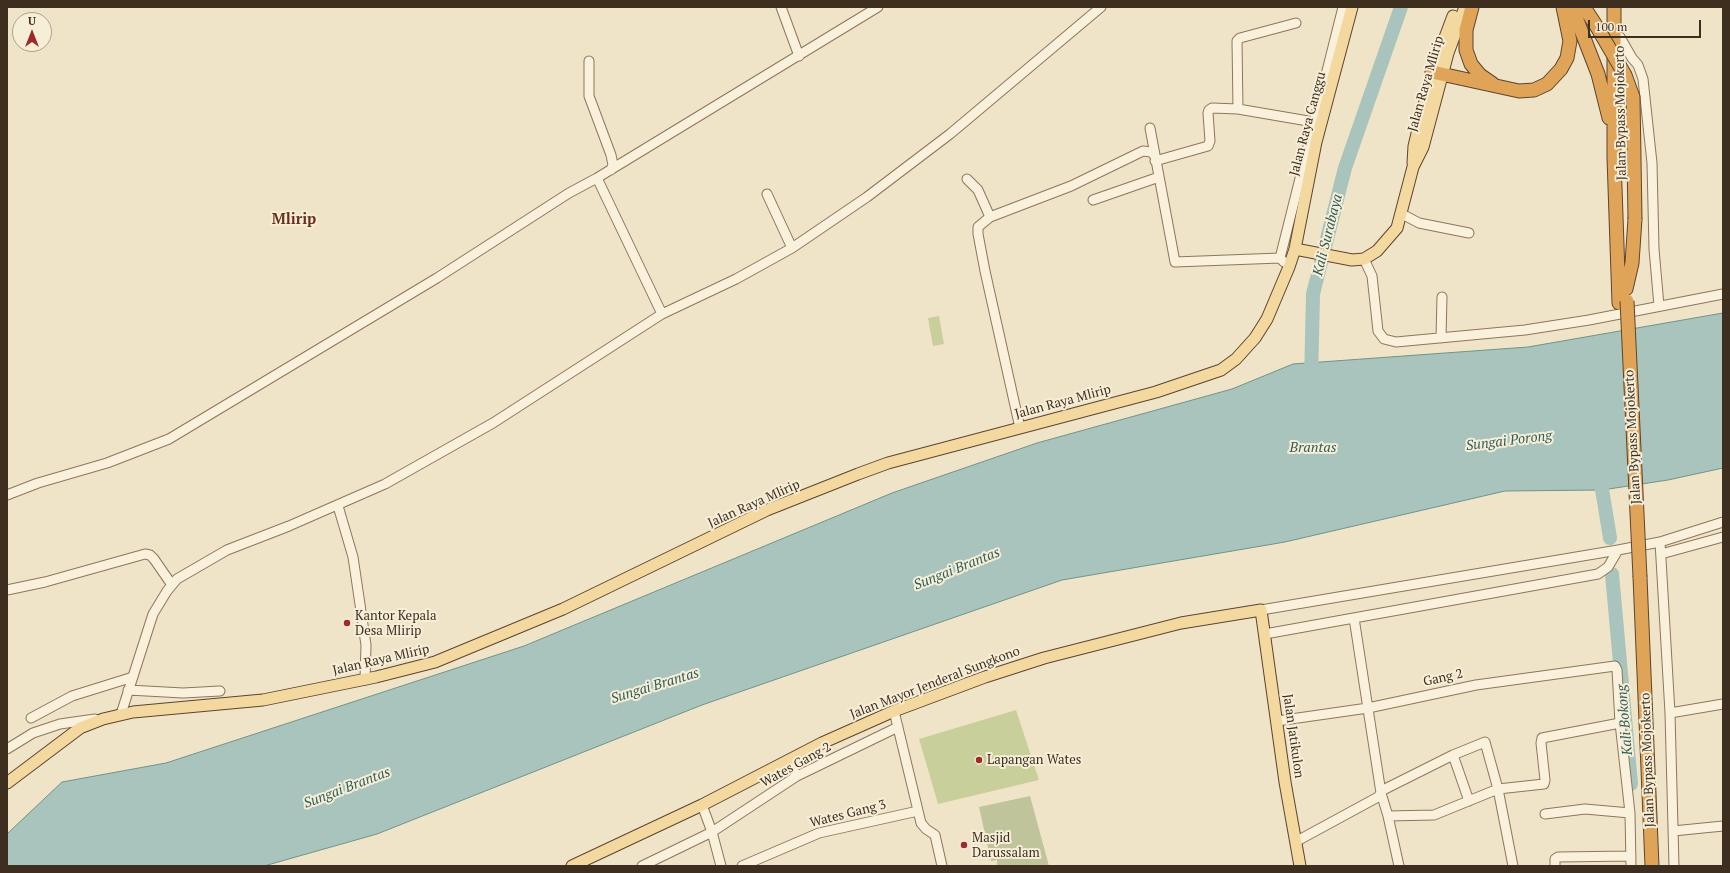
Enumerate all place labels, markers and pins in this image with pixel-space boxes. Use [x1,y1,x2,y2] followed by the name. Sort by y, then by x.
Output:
[355,608,437,639] place label: Kantor Kepala Desa Mlirip
[342,618,352,628] marker: Kantor Kepala Desa Mlirip
[987,752,1081,768] place label: Lapangan Wates
[974,755,984,765] marker: Lapangan Wates
[972,830,1040,861] place label: Masjid Darussalam
[959,840,969,850] marker: Masjid Darussalam

